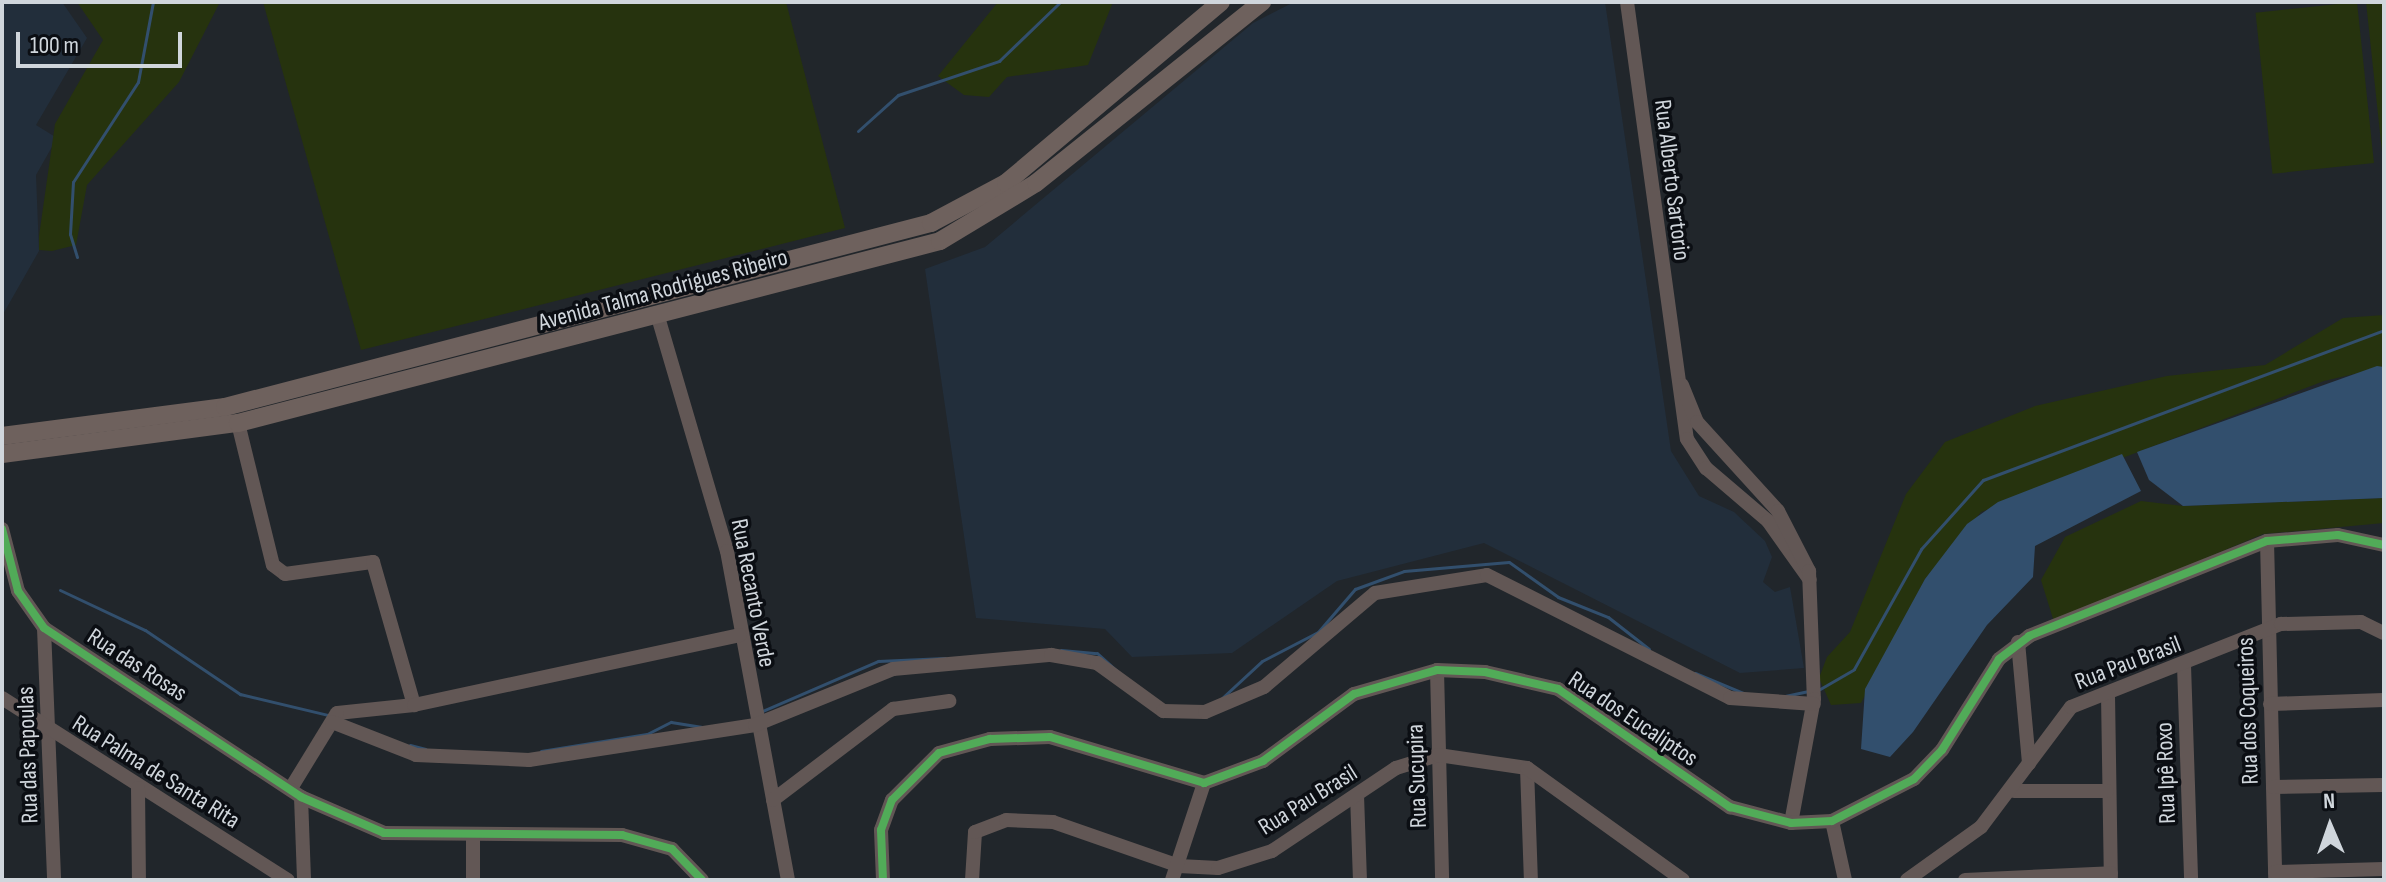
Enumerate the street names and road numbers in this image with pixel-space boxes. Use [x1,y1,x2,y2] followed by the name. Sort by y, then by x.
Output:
[1648,98,1696,262] street label: Rua Alberto Sartorio
[535,243,791,337] street label: Avenida Talma Rodrigues Ribeiro
[725,516,781,670] street label: Rua Recanto Verde
[82,622,192,708] street label: Rua das Rosas
[2071,630,2185,696] street label: Rua Pau Brasil
[2231,637,2265,785] street label: Rua dos Coqueiros
[1563,665,1703,773] street label: Rua dos Eucaliptos
[11,686,45,824] street label: Rua das Papoulas
[67,709,245,835] street label: Rua Palma de Santa Rita
[2150,722,2182,824] street label: Rua Ipê Roxo
[1401,723,1433,829] street label: Rua Sucupira
[1253,758,1363,842] street label: Rua Pau Brasil

